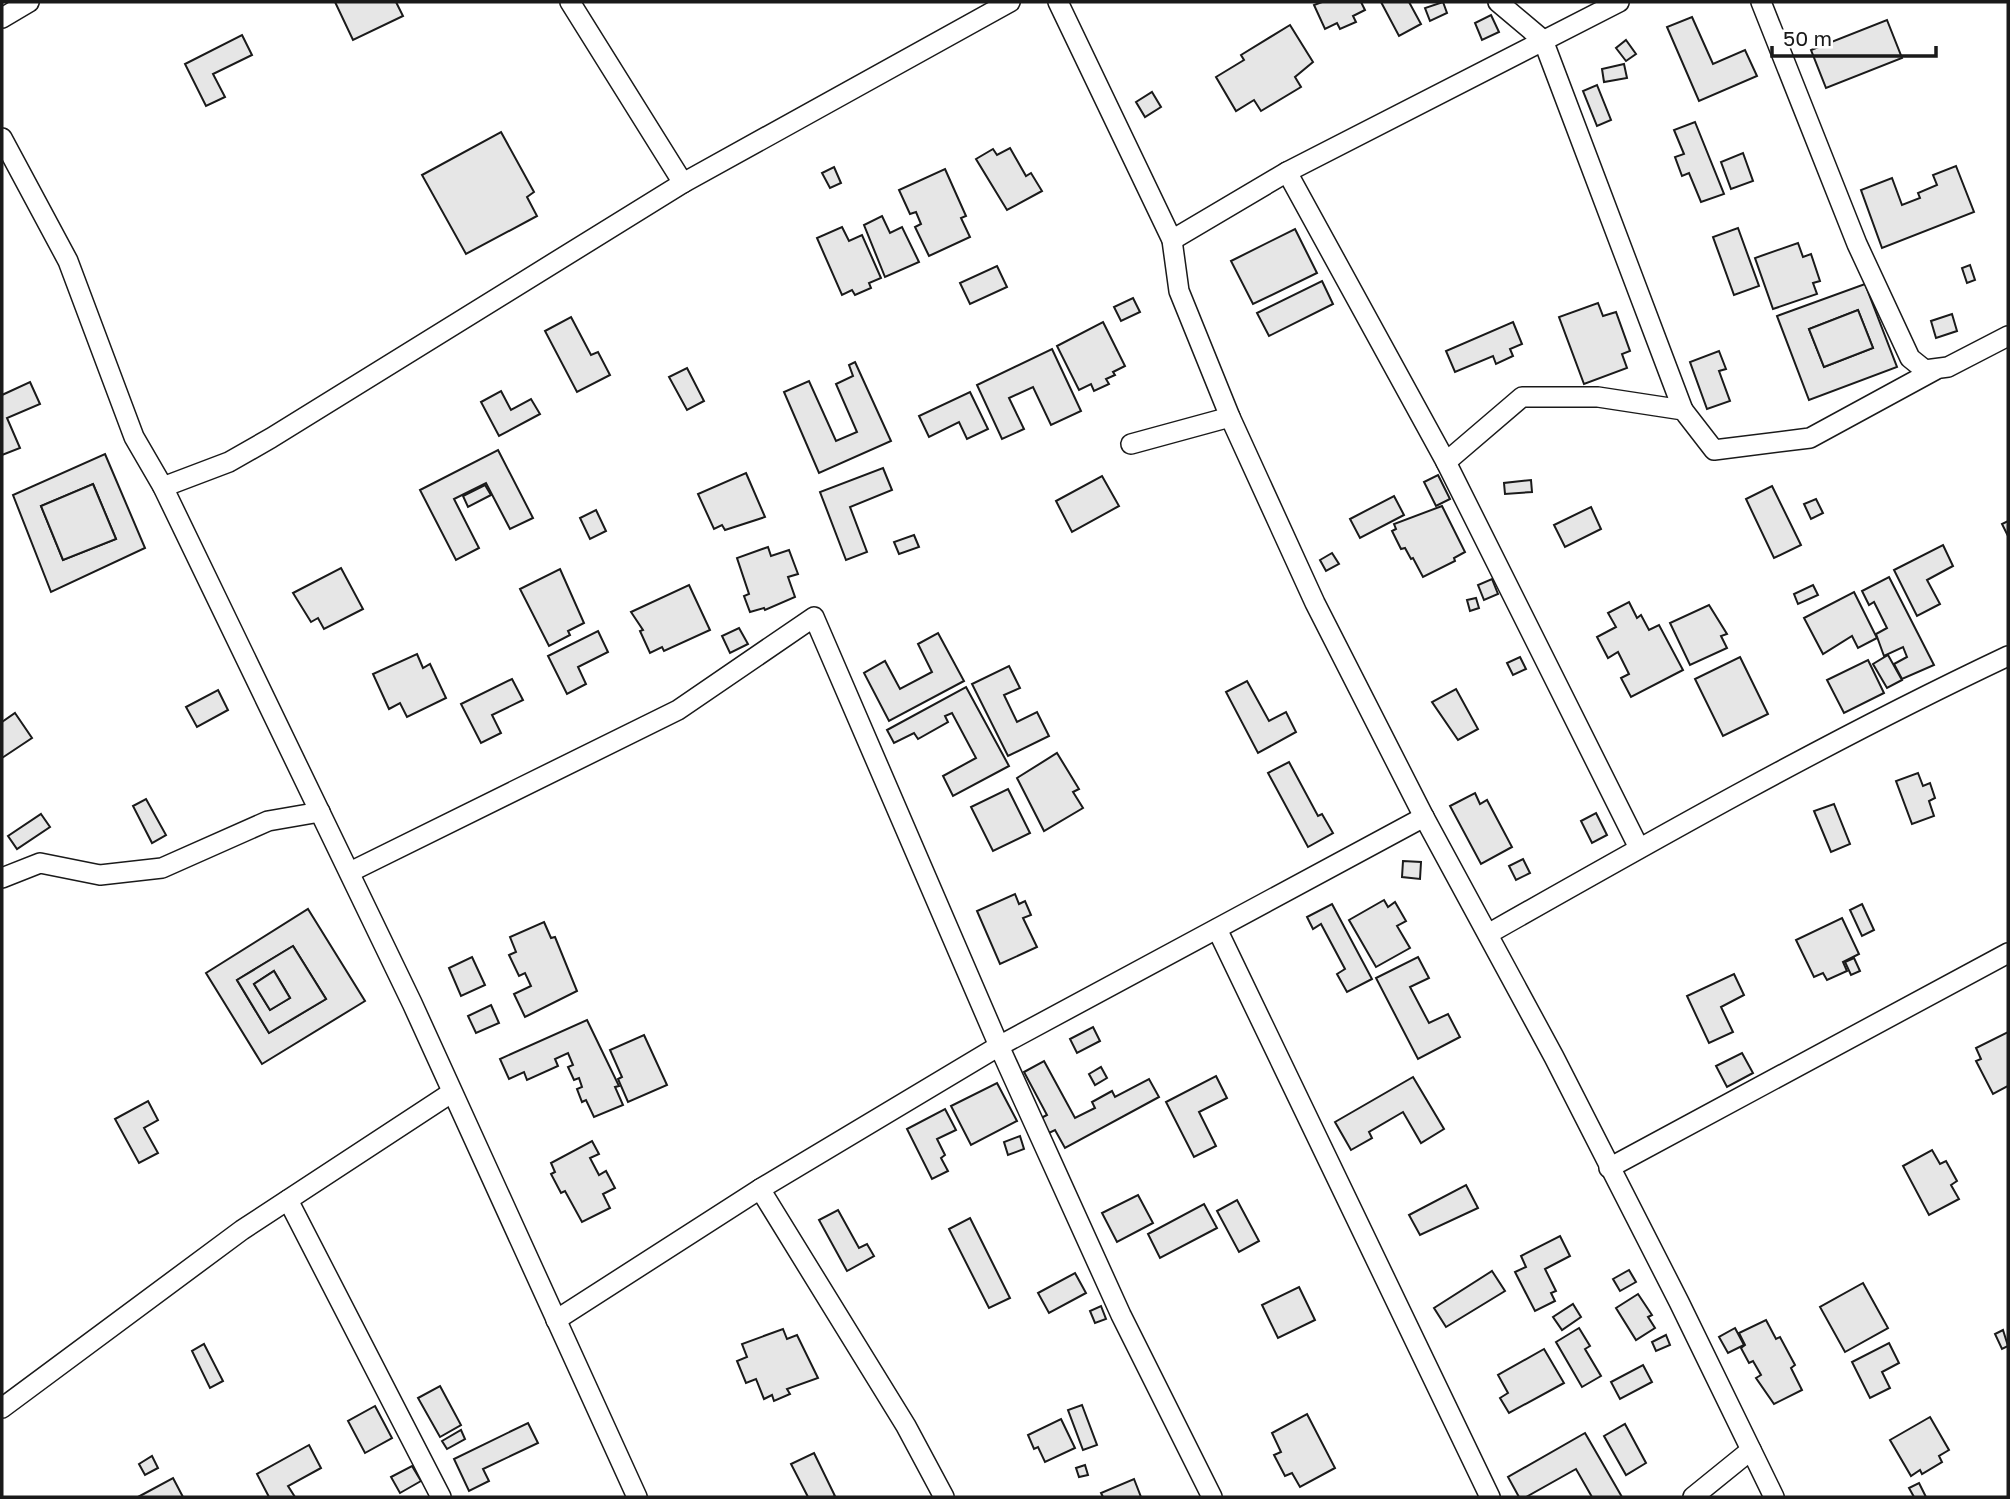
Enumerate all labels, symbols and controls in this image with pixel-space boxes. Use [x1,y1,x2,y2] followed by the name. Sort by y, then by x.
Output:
[1772,14,1937,58] scale bar
[1783,25,1832,51] text: 50 m

